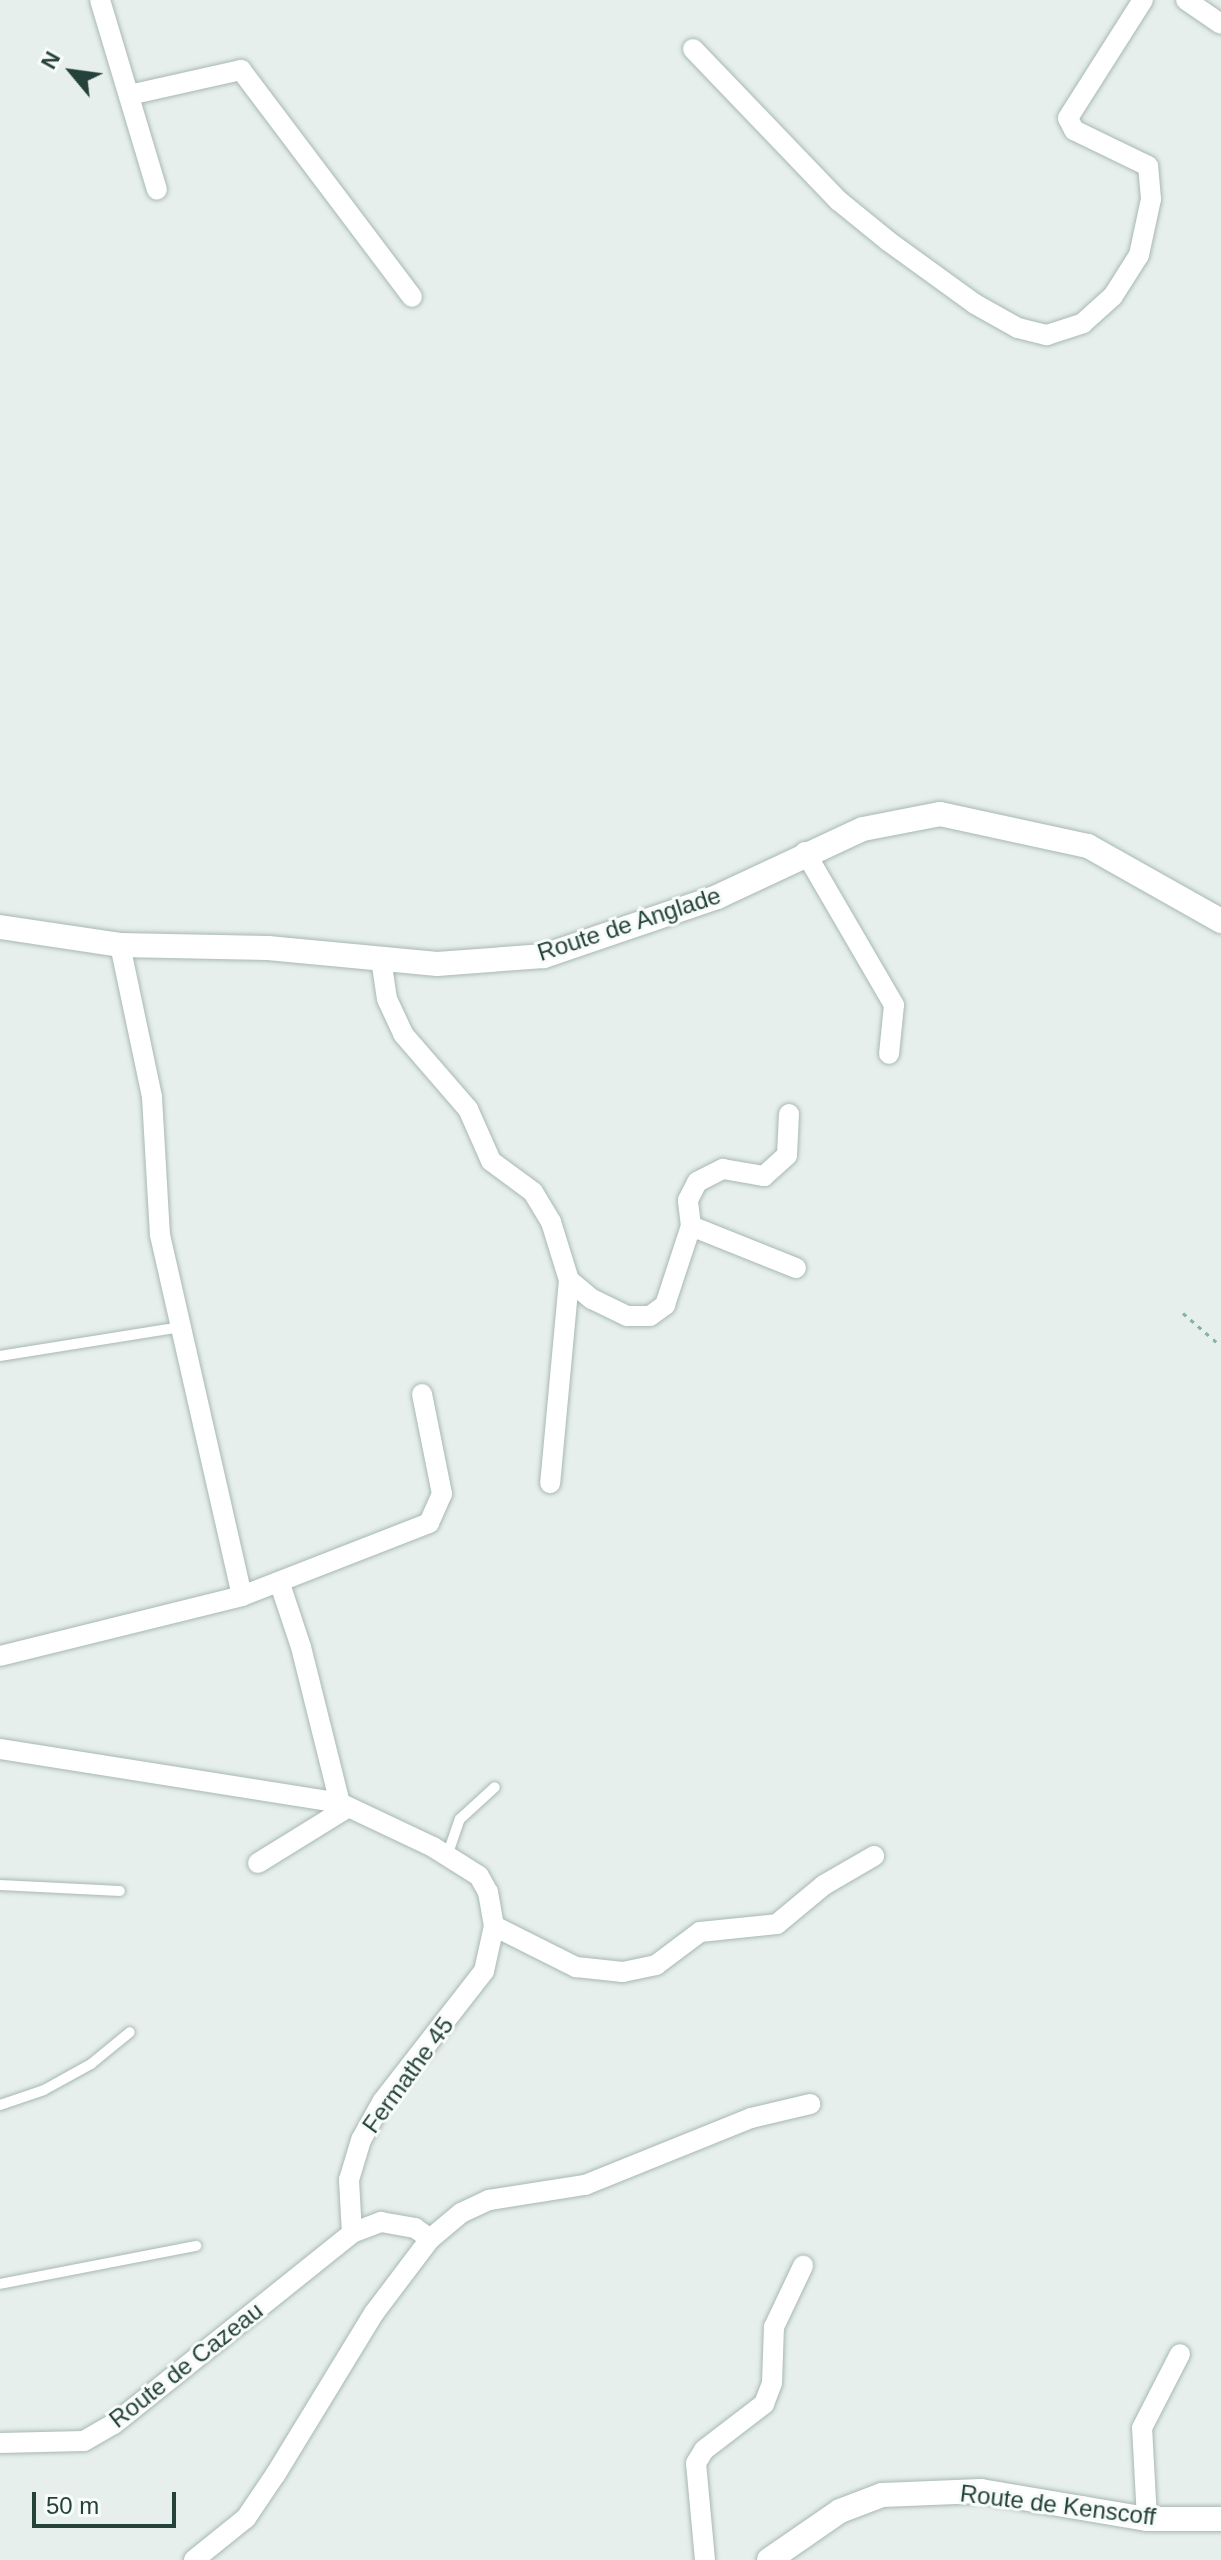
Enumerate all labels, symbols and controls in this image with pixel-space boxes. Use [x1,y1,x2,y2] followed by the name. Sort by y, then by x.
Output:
[32,32,112,112] north arrow
[36,47,65,73] text: N
[533,881,725,967] street label: Route de Anglade
[356,2011,460,2139] street label: Fermathe 45
[104,2296,268,2434] street label: Route de Cazeau
[36,2476,180,2526] scale bar
[958,2479,1158,2531] street label: Route de Kenscoff
[46,2492,99,2519] text: 50 m

